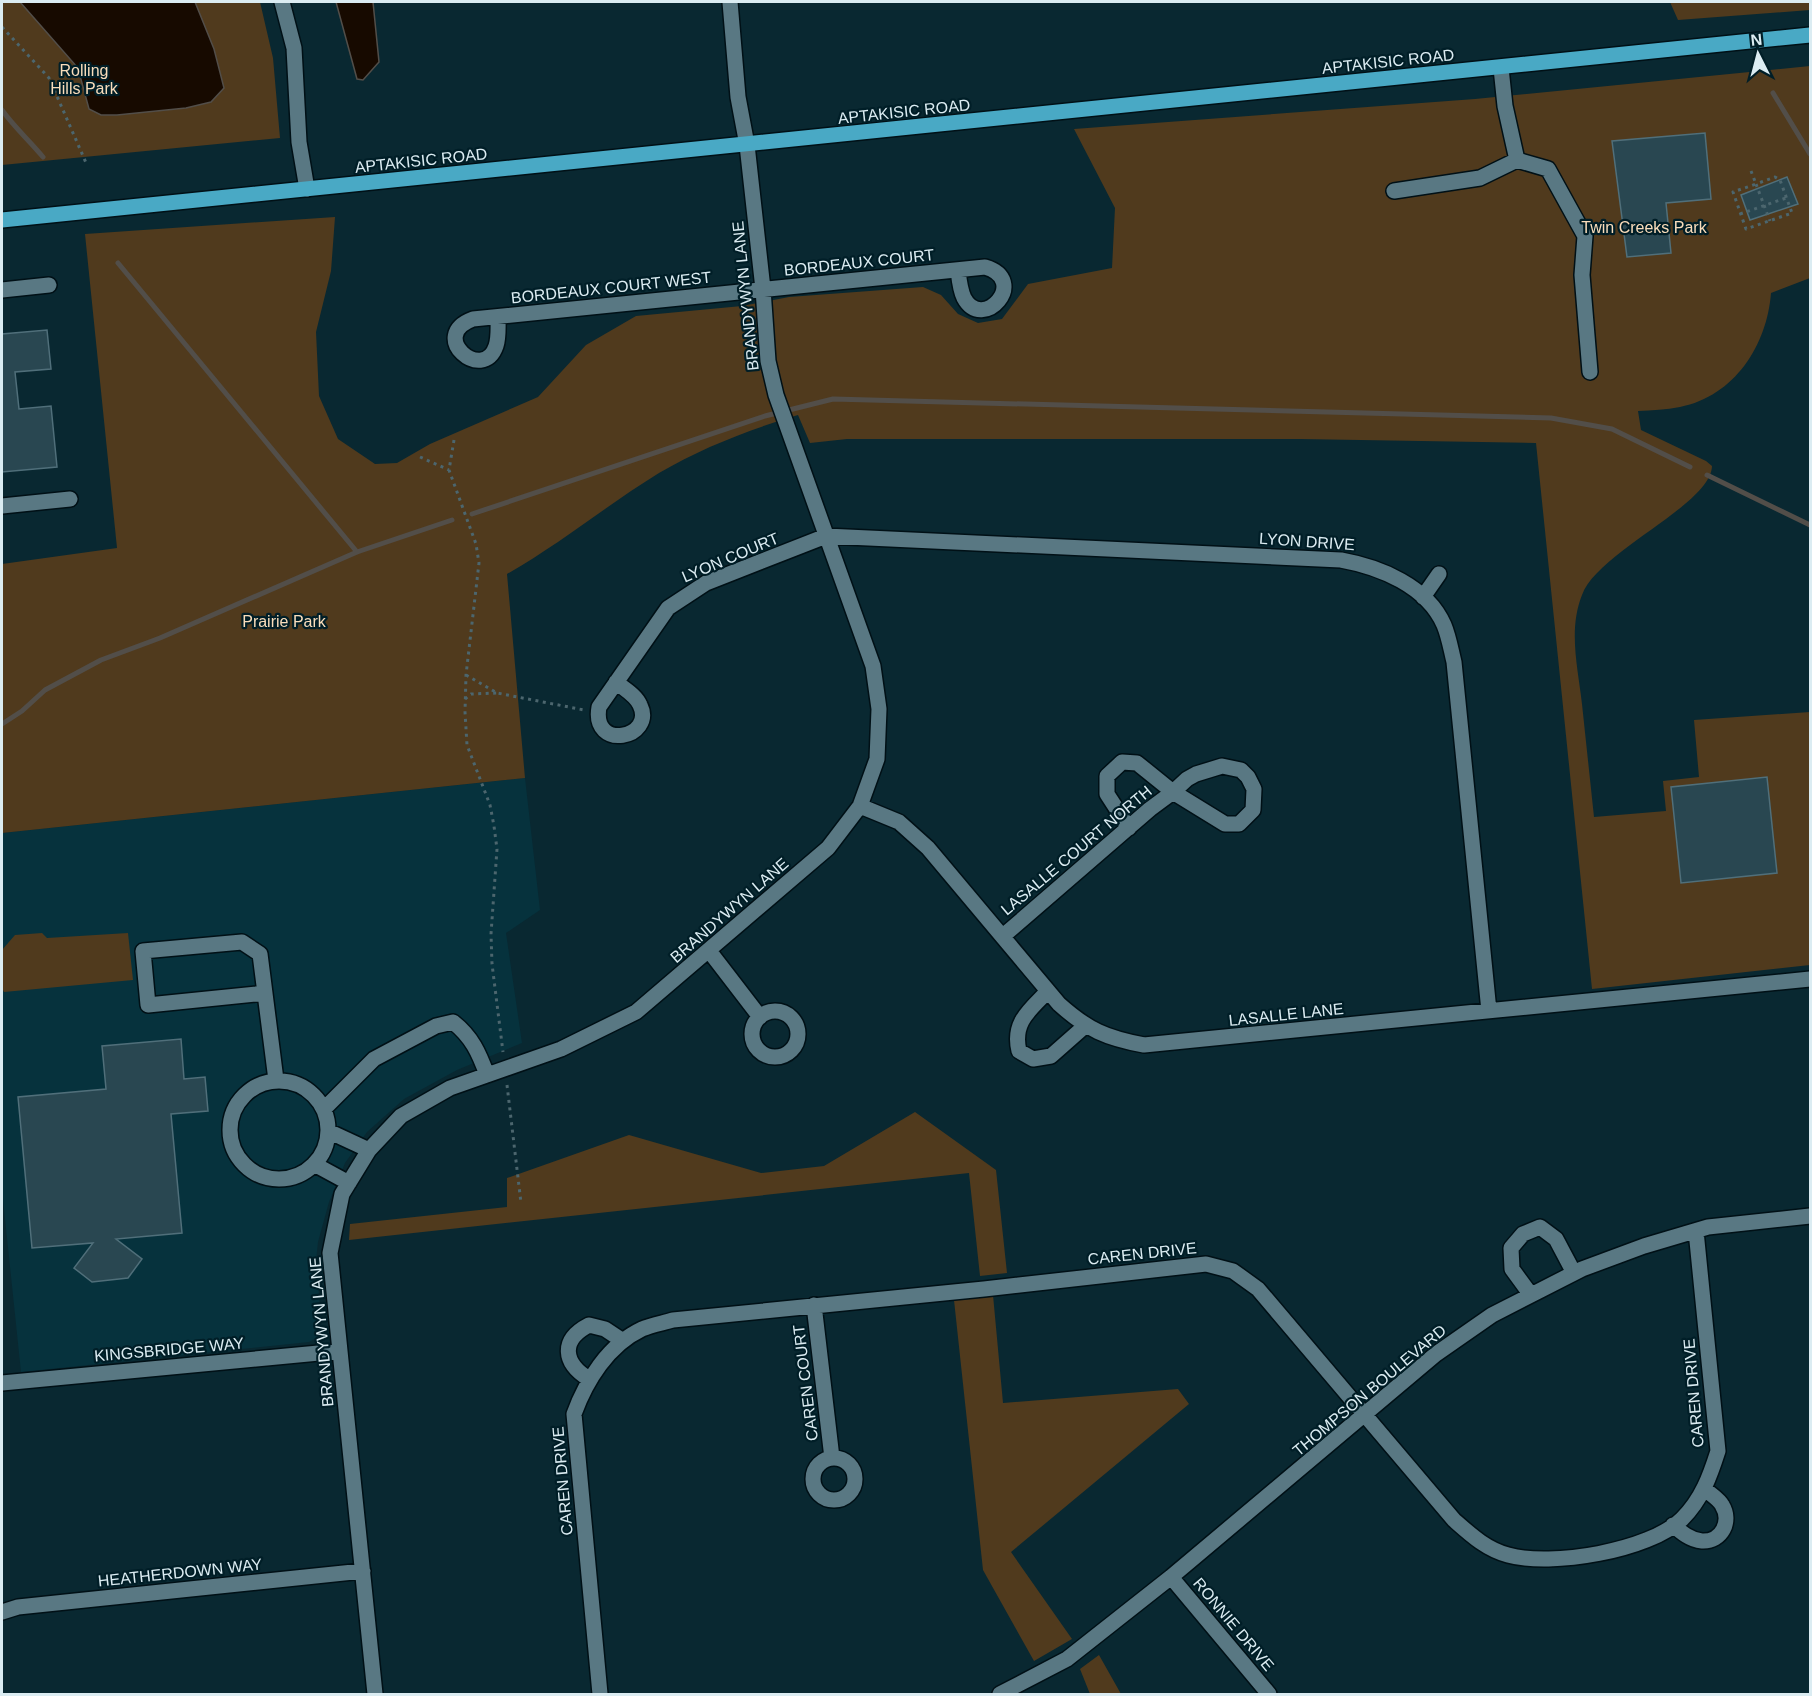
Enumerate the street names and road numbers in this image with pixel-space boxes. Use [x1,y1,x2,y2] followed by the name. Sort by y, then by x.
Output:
[1321,46,1455,77] street label: APTAKISIC ROAD
[837,96,971,127] street label: APTAKISIC ROAD
[354,145,488,176] street label: APTAKISIC ROAD
[729,220,762,372] street label: BRANDYWYN LANE
[783,246,935,279] street label: BORDEAUX COURT
[510,269,712,306] street label: BORDEAUX COURT WEST
[679,529,781,585] street label: LYON COURT
[1259,530,1355,553] street label: LYON DRIVE
[998,782,1155,918] street label: LASALLE COURT NORTH
[667,855,792,966] street label: BRANDYWYN LANE
[1228,1000,1344,1029] street label: LASALLE LANE
[1087,1239,1197,1268] street label: CAREN DRIVE
[306,1256,337,1408] street label: BRANDYWYN LANE
[1289,1321,1449,1459] street label: THOMPSON BOULEVARD
[790,1324,821,1442] street label: CAREN COURT
[93,1334,245,1365] street label: KINGSBRIDGE WAY
[1680,1338,1707,1448] street label: CAREN DRIVE
[549,1426,576,1536] street label: CAREN DRIVE
[97,1555,263,1590] street label: HEATHERDOWN WAY
[1190,1575,1277,1674] street label: RONNIE DRIVE

